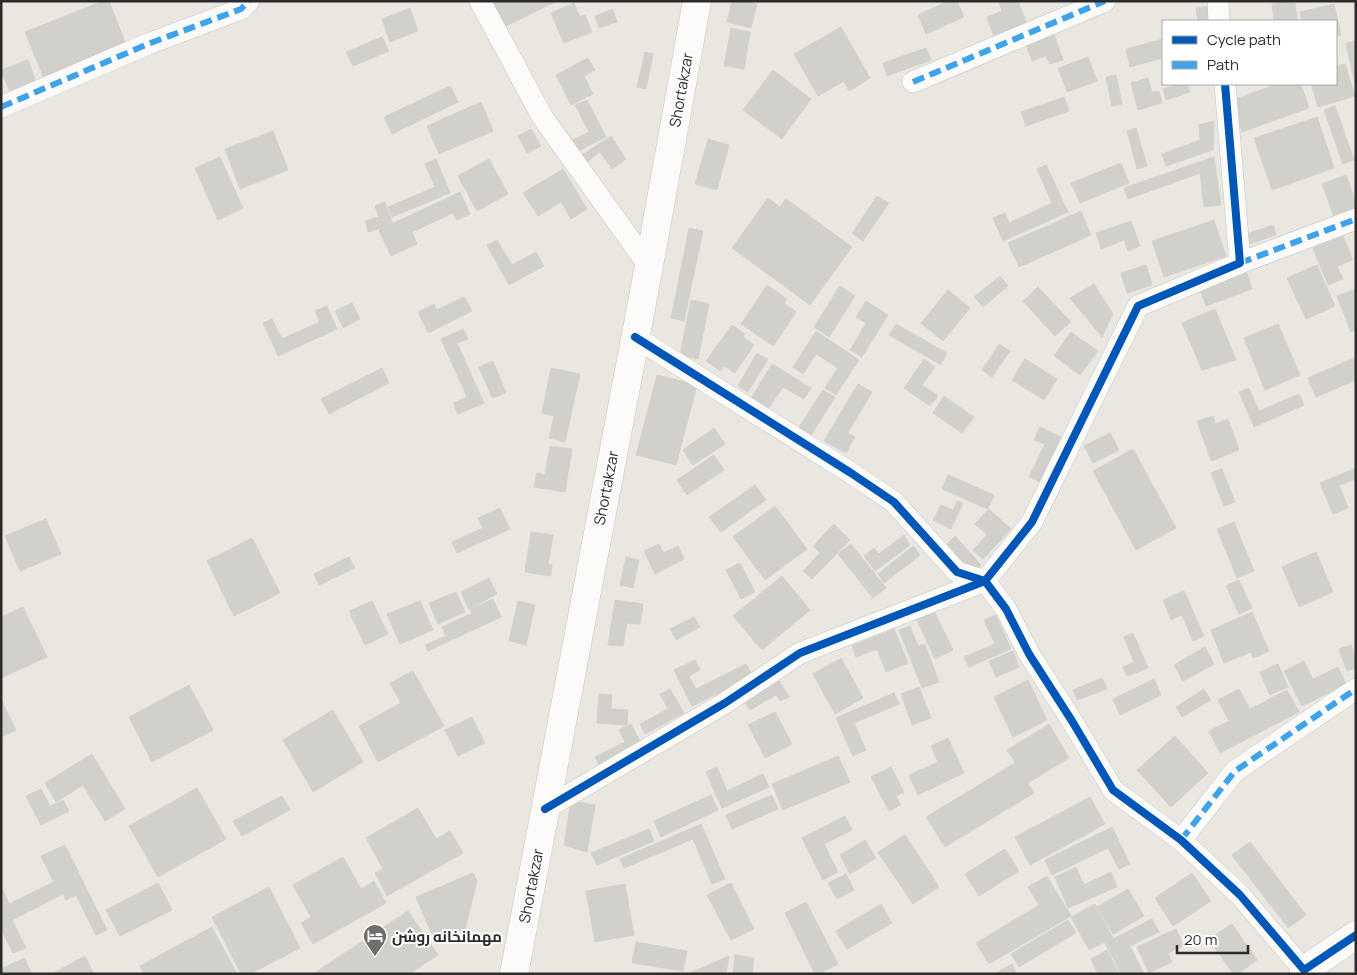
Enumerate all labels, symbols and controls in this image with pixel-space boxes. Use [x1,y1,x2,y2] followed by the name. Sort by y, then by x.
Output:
[1162,20,1337,85] legend
[1207,29,1281,50] text: Cycle path
[664,50,698,129] street label: Shortakzar
[1207,54,1239,75] text: Path
[588,448,624,527] street label: Shortakzar
[513,846,549,925] street label: Shortakzar
[1177,922,1248,954] scale bar
[362,923,388,957] hotel icon: مهمانخانه روشن
[392,926,502,947] place label: مهمانخانه روشن
[1184,929,1217,950] text: 20 m

